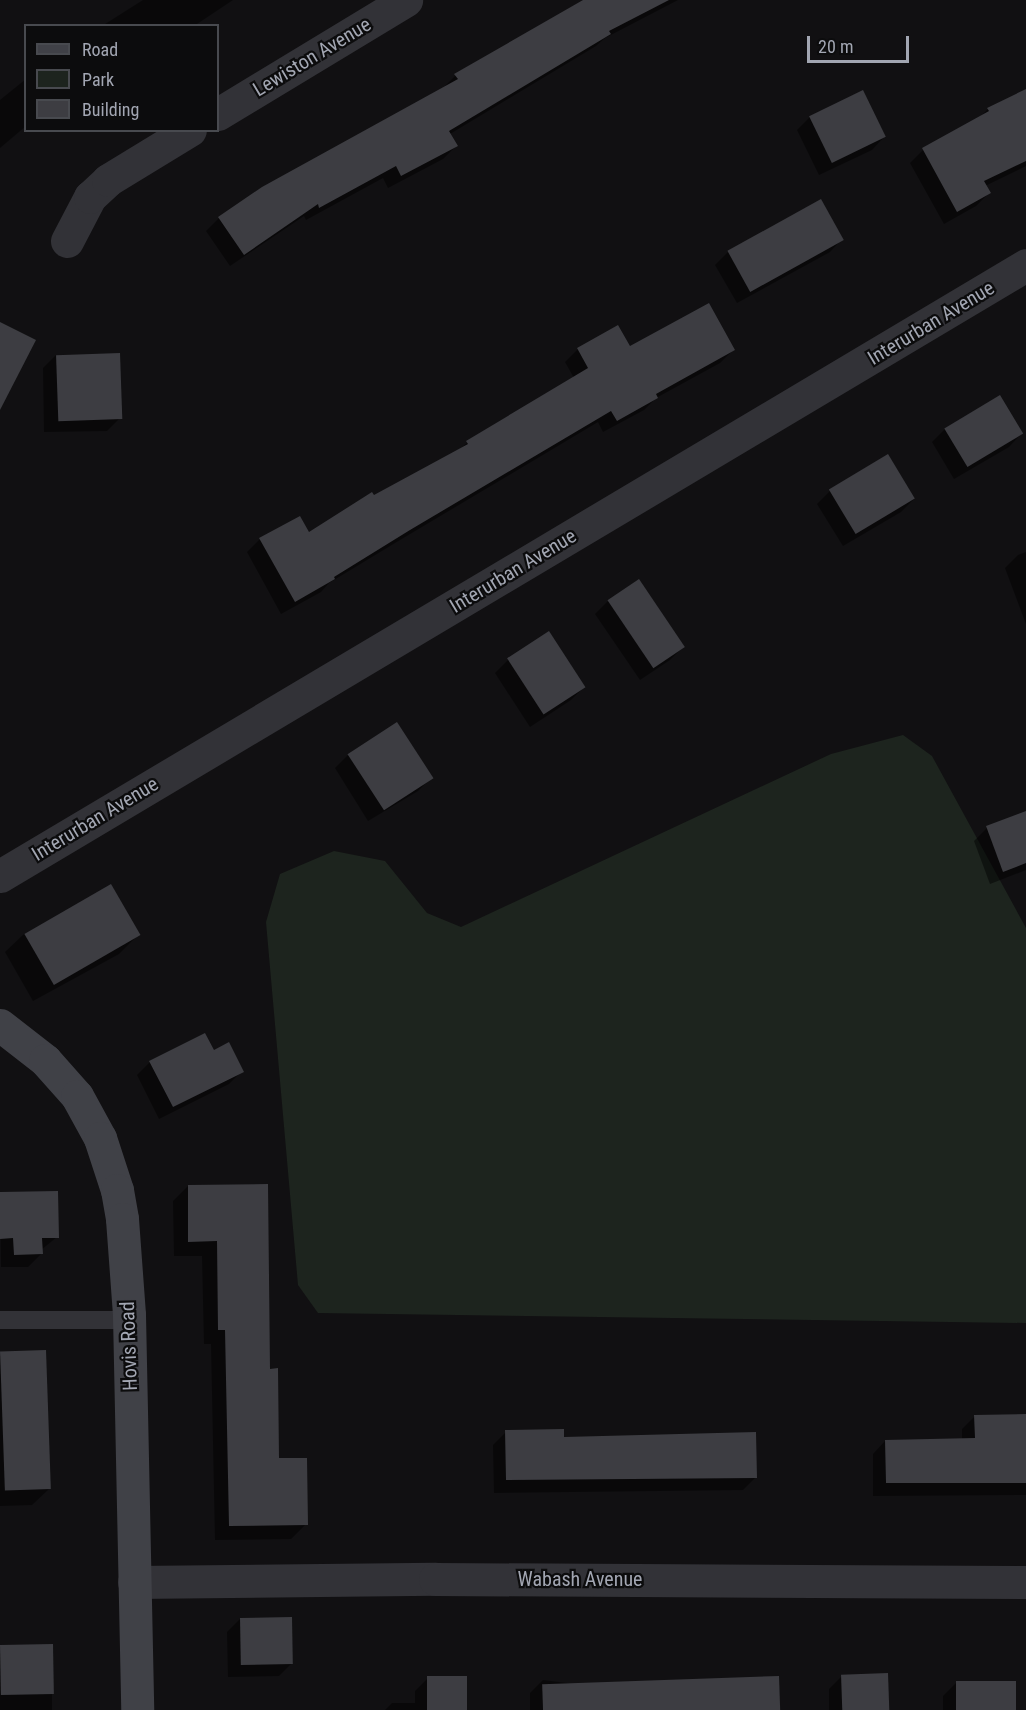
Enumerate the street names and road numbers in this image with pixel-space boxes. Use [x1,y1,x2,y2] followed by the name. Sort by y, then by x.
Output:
[249,12,375,102] street label: Lewiston Avenue
[863,276,999,370] street label: Interurban Avenue
[445,524,581,618] street label: Interurban Avenue
[27,772,163,866] street label: Interurban Avenue
[115,1301,143,1391] street label: Hovis Road
[518,1567,642,1591] street label: Wabash Avenue

